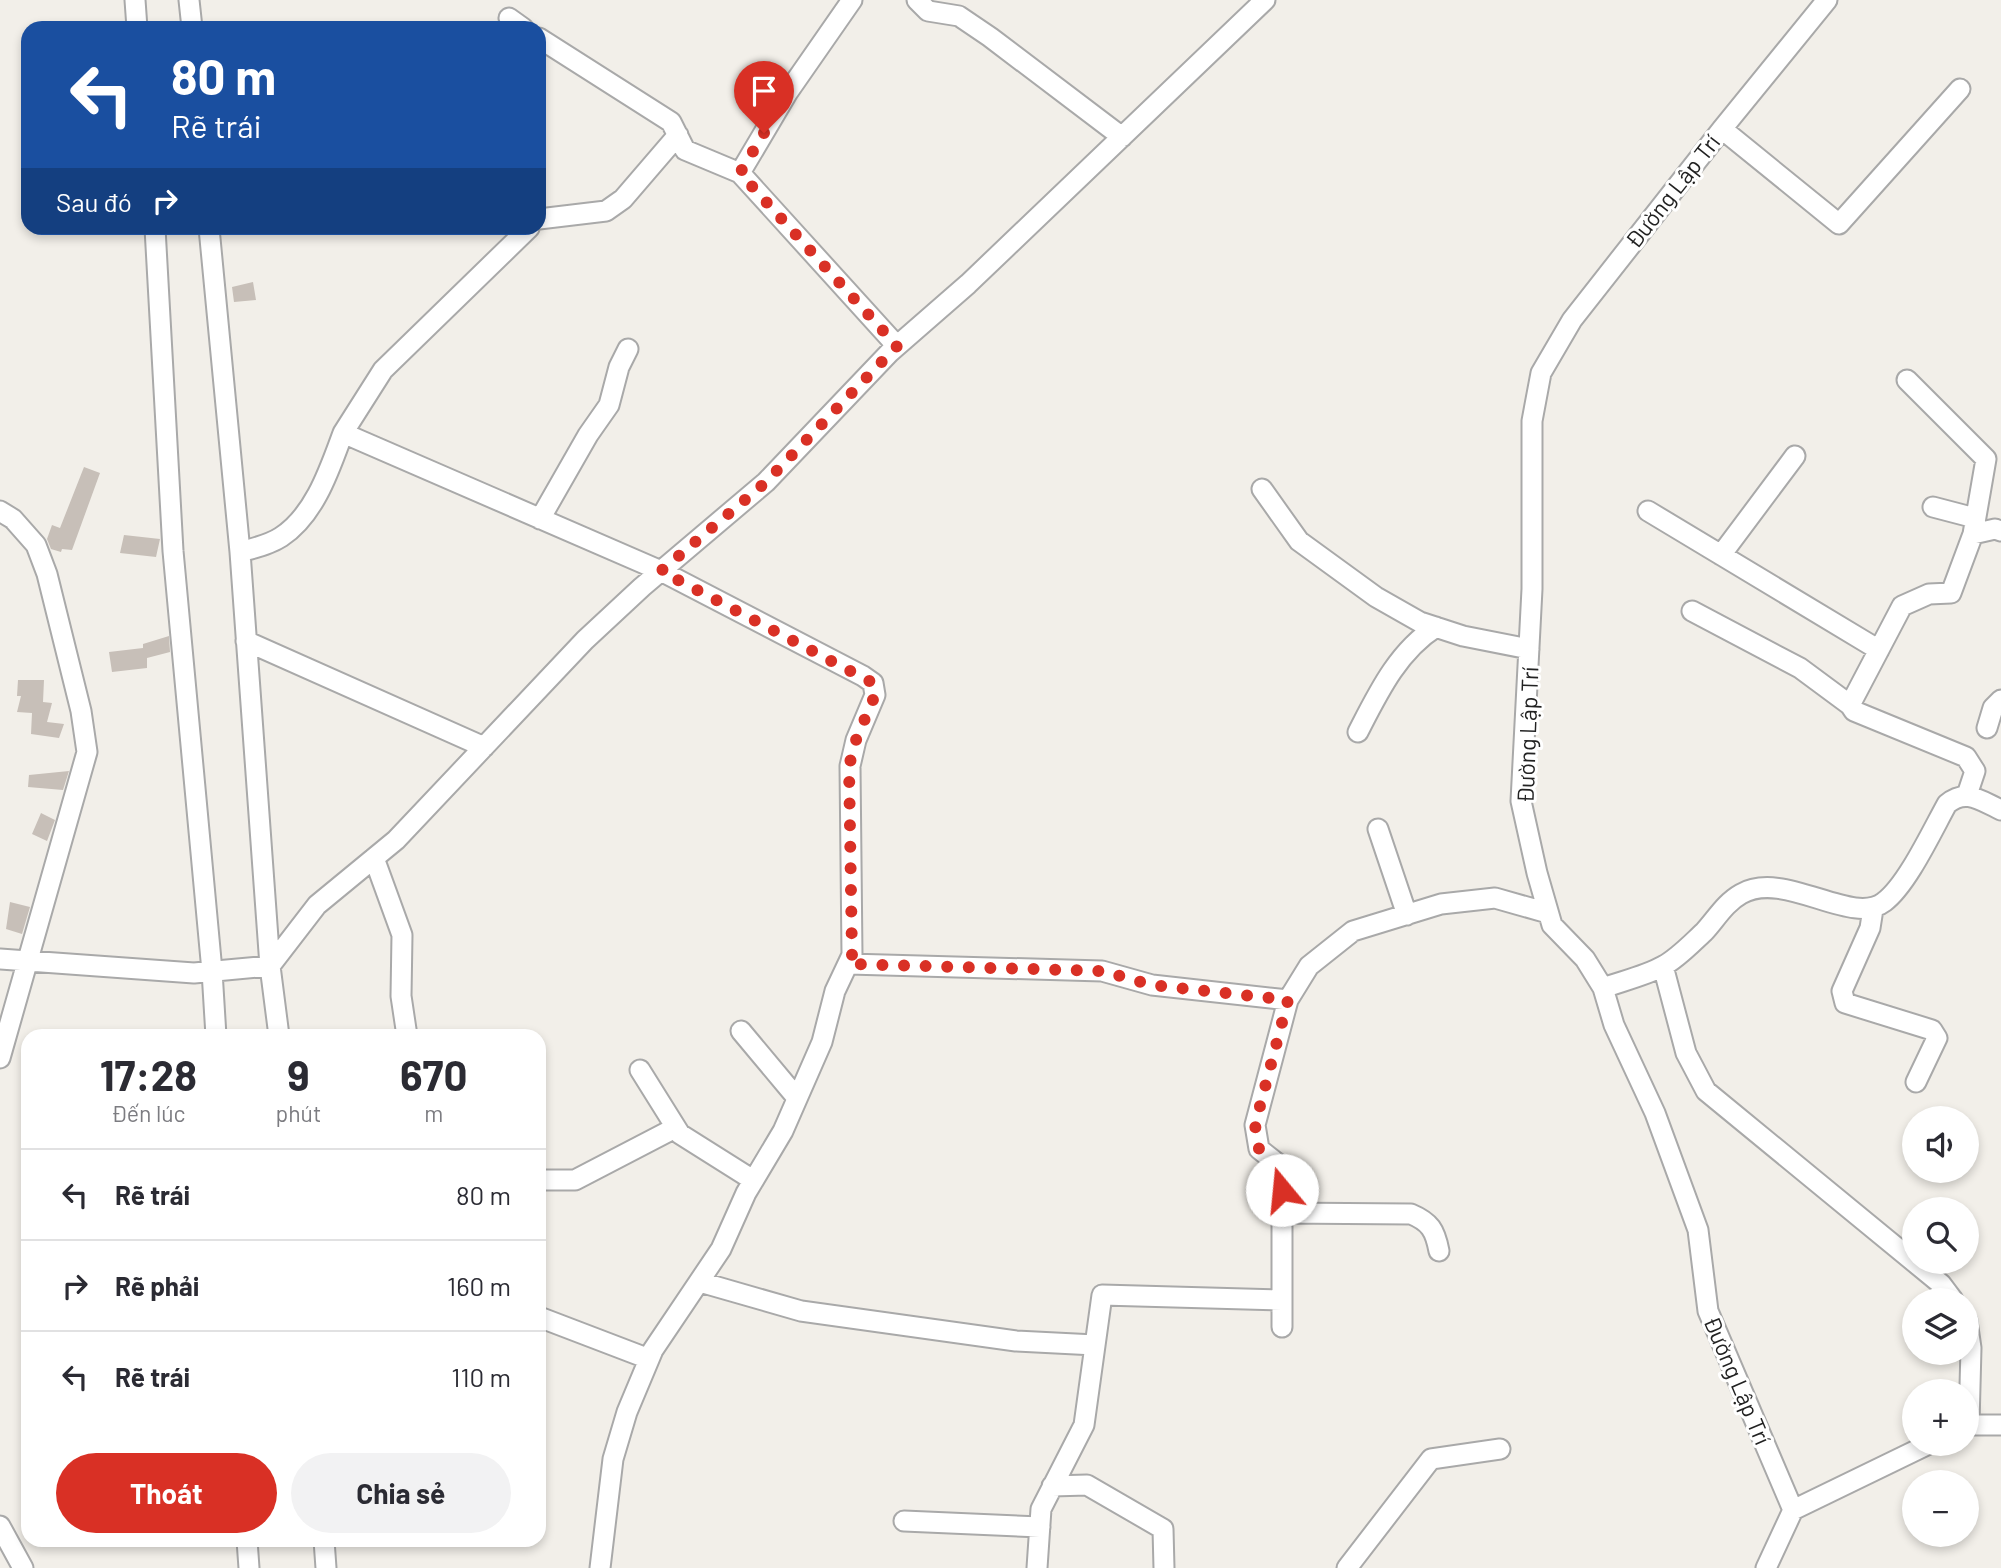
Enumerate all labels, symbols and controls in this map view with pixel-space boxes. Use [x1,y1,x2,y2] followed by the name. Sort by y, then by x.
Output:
[171,46,276,105] text: 80 m
[56,49,147,140] icon: left
[734,61,794,133] pin
[745,72,783,110] icon: arrive
[171,106,262,144] text: Rẽ trái
[1619,128,1725,253] street label: Đường Lập Trí
[146,182,184,220] icon: right
[56,186,132,217] text: Sau đó
[1511,666,1543,804] street label: Đường Lập Trí
[100,1049,197,1099] text: 17:28
[287,1049,310,1099] text: 9
[400,1049,467,1099] text: 670
[111,1099,186,1127] text: Đến lúc
[276,1099,321,1127] text: phút
[424,1099,443,1127] text: m
[1902,1106,1979,1547] map controls
[1902,1106,1979,1183] button: sound
[1245,1153,1319,1227] position arrow
[56,1176,94,1214] icon: left
[115,1179,190,1210] text: Rẽ trái
[456,1179,511,1210] text: 80 m
[1902,1197,1979,1274] button: search
[56,1267,94,1305] icon: right
[115,1270,199,1301] text: Rẽ phải
[447,1270,511,1301] text: 160 m
[1902,1288,1979,1365] button: layers
[1698,1312,1778,1448] street label: Đường Lập Trí
[56,1358,94,1396] icon: left
[115,1361,190,1392] text: Rẽ trái
[451,1361,511,1392] text: 110 m
[1902,1379,1979,1456] button: +
[56,1453,277,1533] button: Thoát
[291,1453,511,1533] button: Chia sẻ
[1902,1470,1979,1547] button: −

